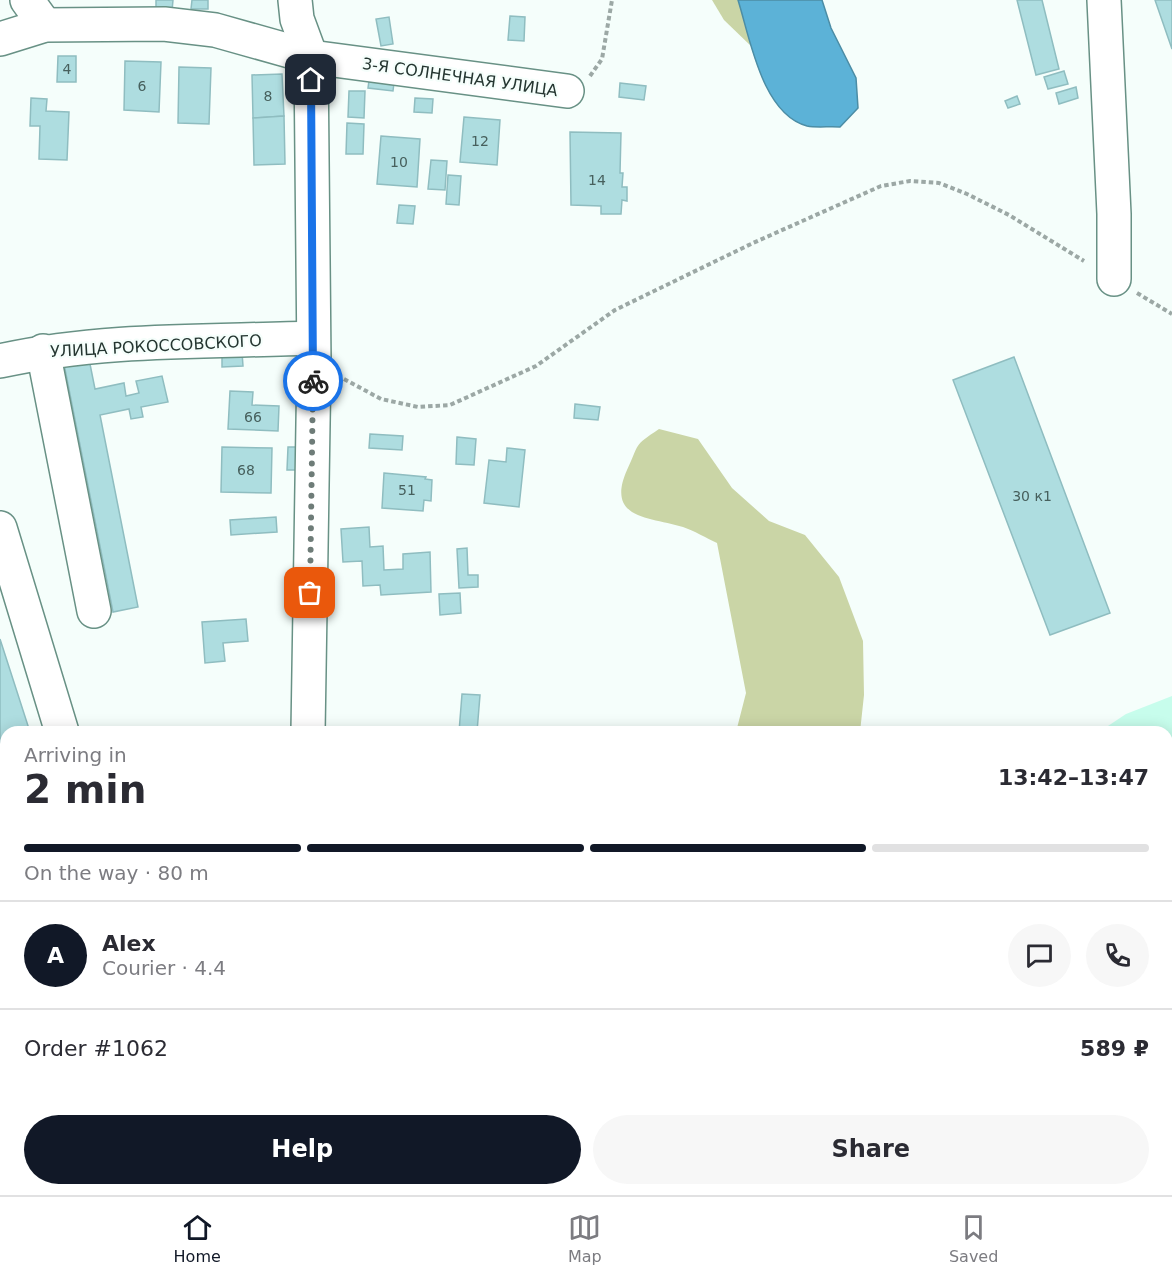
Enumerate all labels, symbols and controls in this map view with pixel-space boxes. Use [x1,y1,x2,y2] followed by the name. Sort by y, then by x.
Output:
[285,54,336,105] pin
[361,54,559,100] street label: 3-Я СОЛНЕЧНАЯ УЛИЦА
[63,61,72,77] house number: 4
[294,63,327,96] icon: home
[138,78,147,94] house number: 6
[264,88,272,104] house number: 8
[471,133,489,149] house number: 12
[390,154,408,170] house number: 10
[588,172,606,188] house number: 14
[50,331,262,361] street label: УЛИЦА РОКОССОВСКОГО
[283,351,343,411] courier
[297,365,330,398] icon: bike
[244,409,262,425] house number: 66
[237,462,255,478] house number: 68
[398,482,416,498] house number: 51
[1012,488,1052,504] house number: 30 к1
[284,567,335,618] pin
[293,576,326,609] icon: bag
[24,743,127,767] text: Arriving in
[998,765,1149,790] text: 13:42–13:47
[24,767,146,812] text: 2 min
[24,861,209,885] text: On the way · 80 m
[1008,924,1071,987] button: chat
[1086,924,1149,987] button: phone
[102,931,156,956] text: Alex
[47,943,64,968] text: A
[102,956,226,980] text: Courier · 4.4
[24,1036,168,1061] text: Order #1062
[1080,1036,1149,1061] text: 589 ₽
[24,1115,581,1184] button: Help
[593,1115,1149,1184] button: Share
[174,1211,221,1266] tab: Home
[568,1211,602,1266] tab: Map
[949,1211,998,1266] tab: Saved

